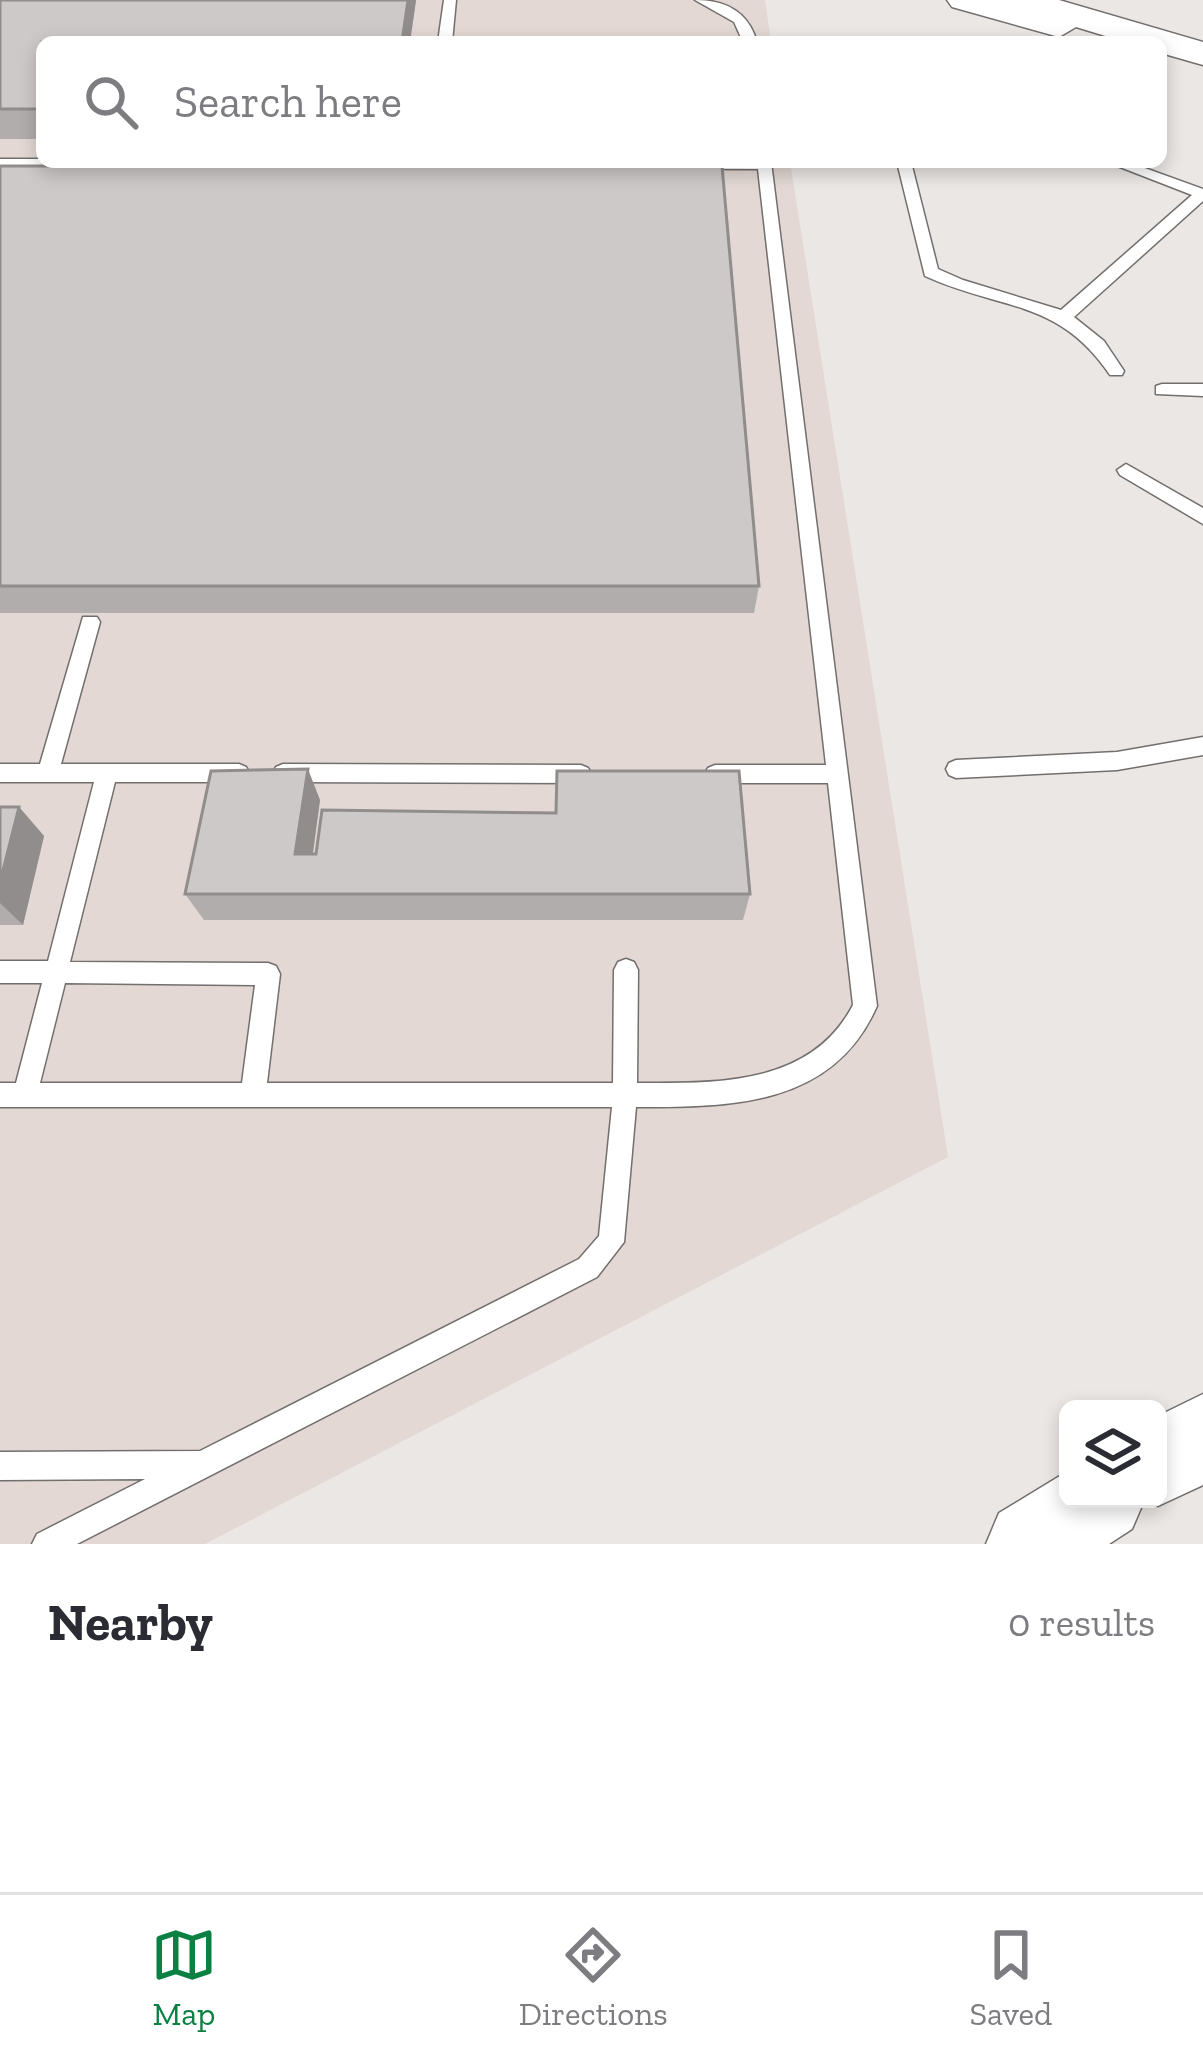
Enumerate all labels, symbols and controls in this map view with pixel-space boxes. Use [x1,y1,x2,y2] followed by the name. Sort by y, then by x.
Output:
[36,36,1167,168] search box
[78,69,144,135] icon: search
[174,75,402,129] text: Search here
[1059,1400,1167,1508] map controls
[1059,1400,1167,1508] button: layers
[48,1592,213,1653] text: Nearby
[1008,1599,1155,1646] text: 0 results
[151,1922,217,2033] tab: Map
[519,1922,668,2033] tab: Directions
[969,1922,1052,2033] tab: Saved

